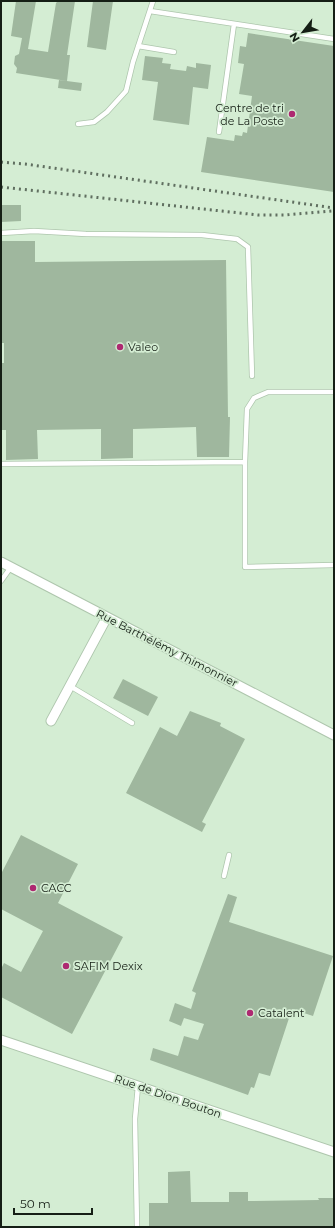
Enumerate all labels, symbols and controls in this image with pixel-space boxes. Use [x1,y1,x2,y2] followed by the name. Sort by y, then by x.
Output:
[283,12,323,52] north arrow
[286,30,303,45] text: N
[215,101,284,128] place label: Centre de tri de La Poste
[287,109,297,119] marker: Centre de tri de La Poste
[128,340,158,354] place label: Valeo
[115,342,125,352] marker: Valeo
[94,606,240,690] street label: Rue Barthélémy Thimonnier
[41,881,72,895] place label: CACC
[28,883,38,893] marker: CACC
[74,959,143,973] place label: SAFIM Dexix
[61,961,71,971] marker: SAFIM Dexix
[258,1006,305,1020] place label: Catalent
[245,1008,255,1018] marker: Catalent
[113,1071,223,1121] street label: Rue de Dion Bouton
[14,1190,92,1216] scale bar
[20,1196,51,1211] text: 50 m

